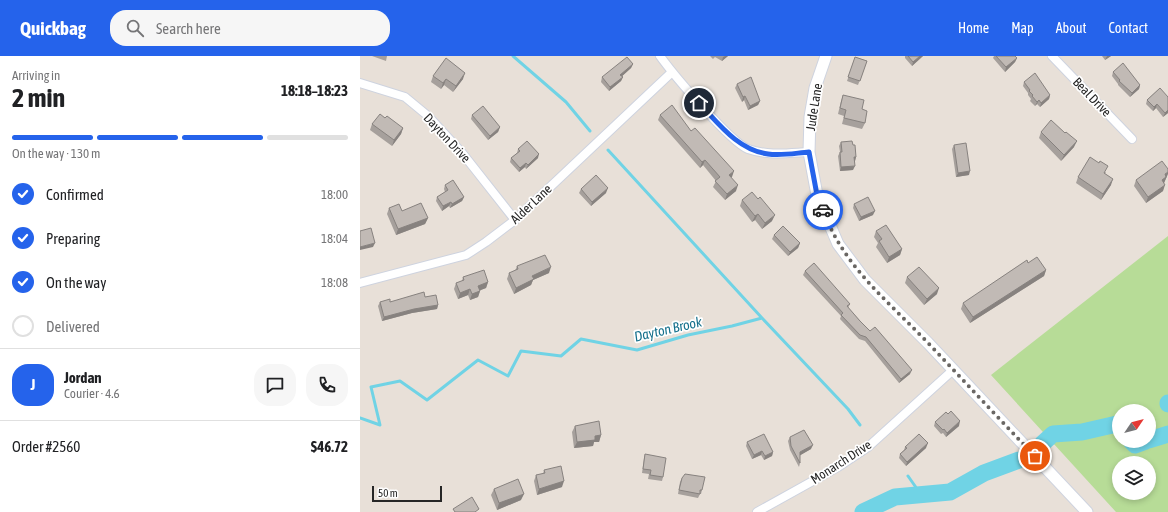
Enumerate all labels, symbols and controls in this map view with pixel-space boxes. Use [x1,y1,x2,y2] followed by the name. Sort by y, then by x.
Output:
[110,10,390,46] search box
[20,17,86,39] text: Quickbag
[124,17,146,39] icon: search
[156,20,221,37] text: Search here
[958,20,989,36] text: Home
[1011,20,1034,36] text: Map
[1056,20,1087,36] text: About
[1109,20,1148,36] text: Contact
[12,68,60,83] text: Arriving in
[1070,74,1114,120] street label: Beal Drive
[281,82,348,99] text: 18:18–18:23
[803,82,825,132] street label: Jude Lane
[12,83,65,113] text: 2 min
[682,86,716,120] pin
[688,92,710,114] icon: home
[420,110,474,166] street label: Dayton Drive
[12,146,100,161] text: On the way · 130 m
[507,181,555,227] street label: Alder Lane
[12,183,34,205] icon: check
[46,186,104,203] text: Confirmed
[321,187,348,202] text: 18:00
[803,190,843,230] courier
[812,199,834,221] icon: car
[12,227,34,249] icon: check
[46,230,100,247] text: Preparing
[321,231,348,246] text: 18:04
[12,271,34,293] icon: check
[46,274,107,291] text: On the way
[321,275,348,290] text: 18:08
[633,313,704,345] water label: Dayton Brook
[46,318,100,335] text: Delivered
[254,364,296,406] button: chat
[306,364,348,406] button: phone
[64,369,102,386] text: Jordan
[31,376,35,393] text: J
[64,386,120,401] text: Courier · 4.6
[1112,404,1156,448] north arrow
[1112,404,1156,500] map controls
[808,437,874,487] street label: Monarch Drive
[12,438,80,455] text: Order #2560
[311,438,348,455] text: $46.72
[1018,439,1052,473] pin
[1024,445,1046,467] icon: bag
[1112,456,1156,500] button: layers
[372,484,442,503] scale bar
[378,487,398,499] text: 50 m

